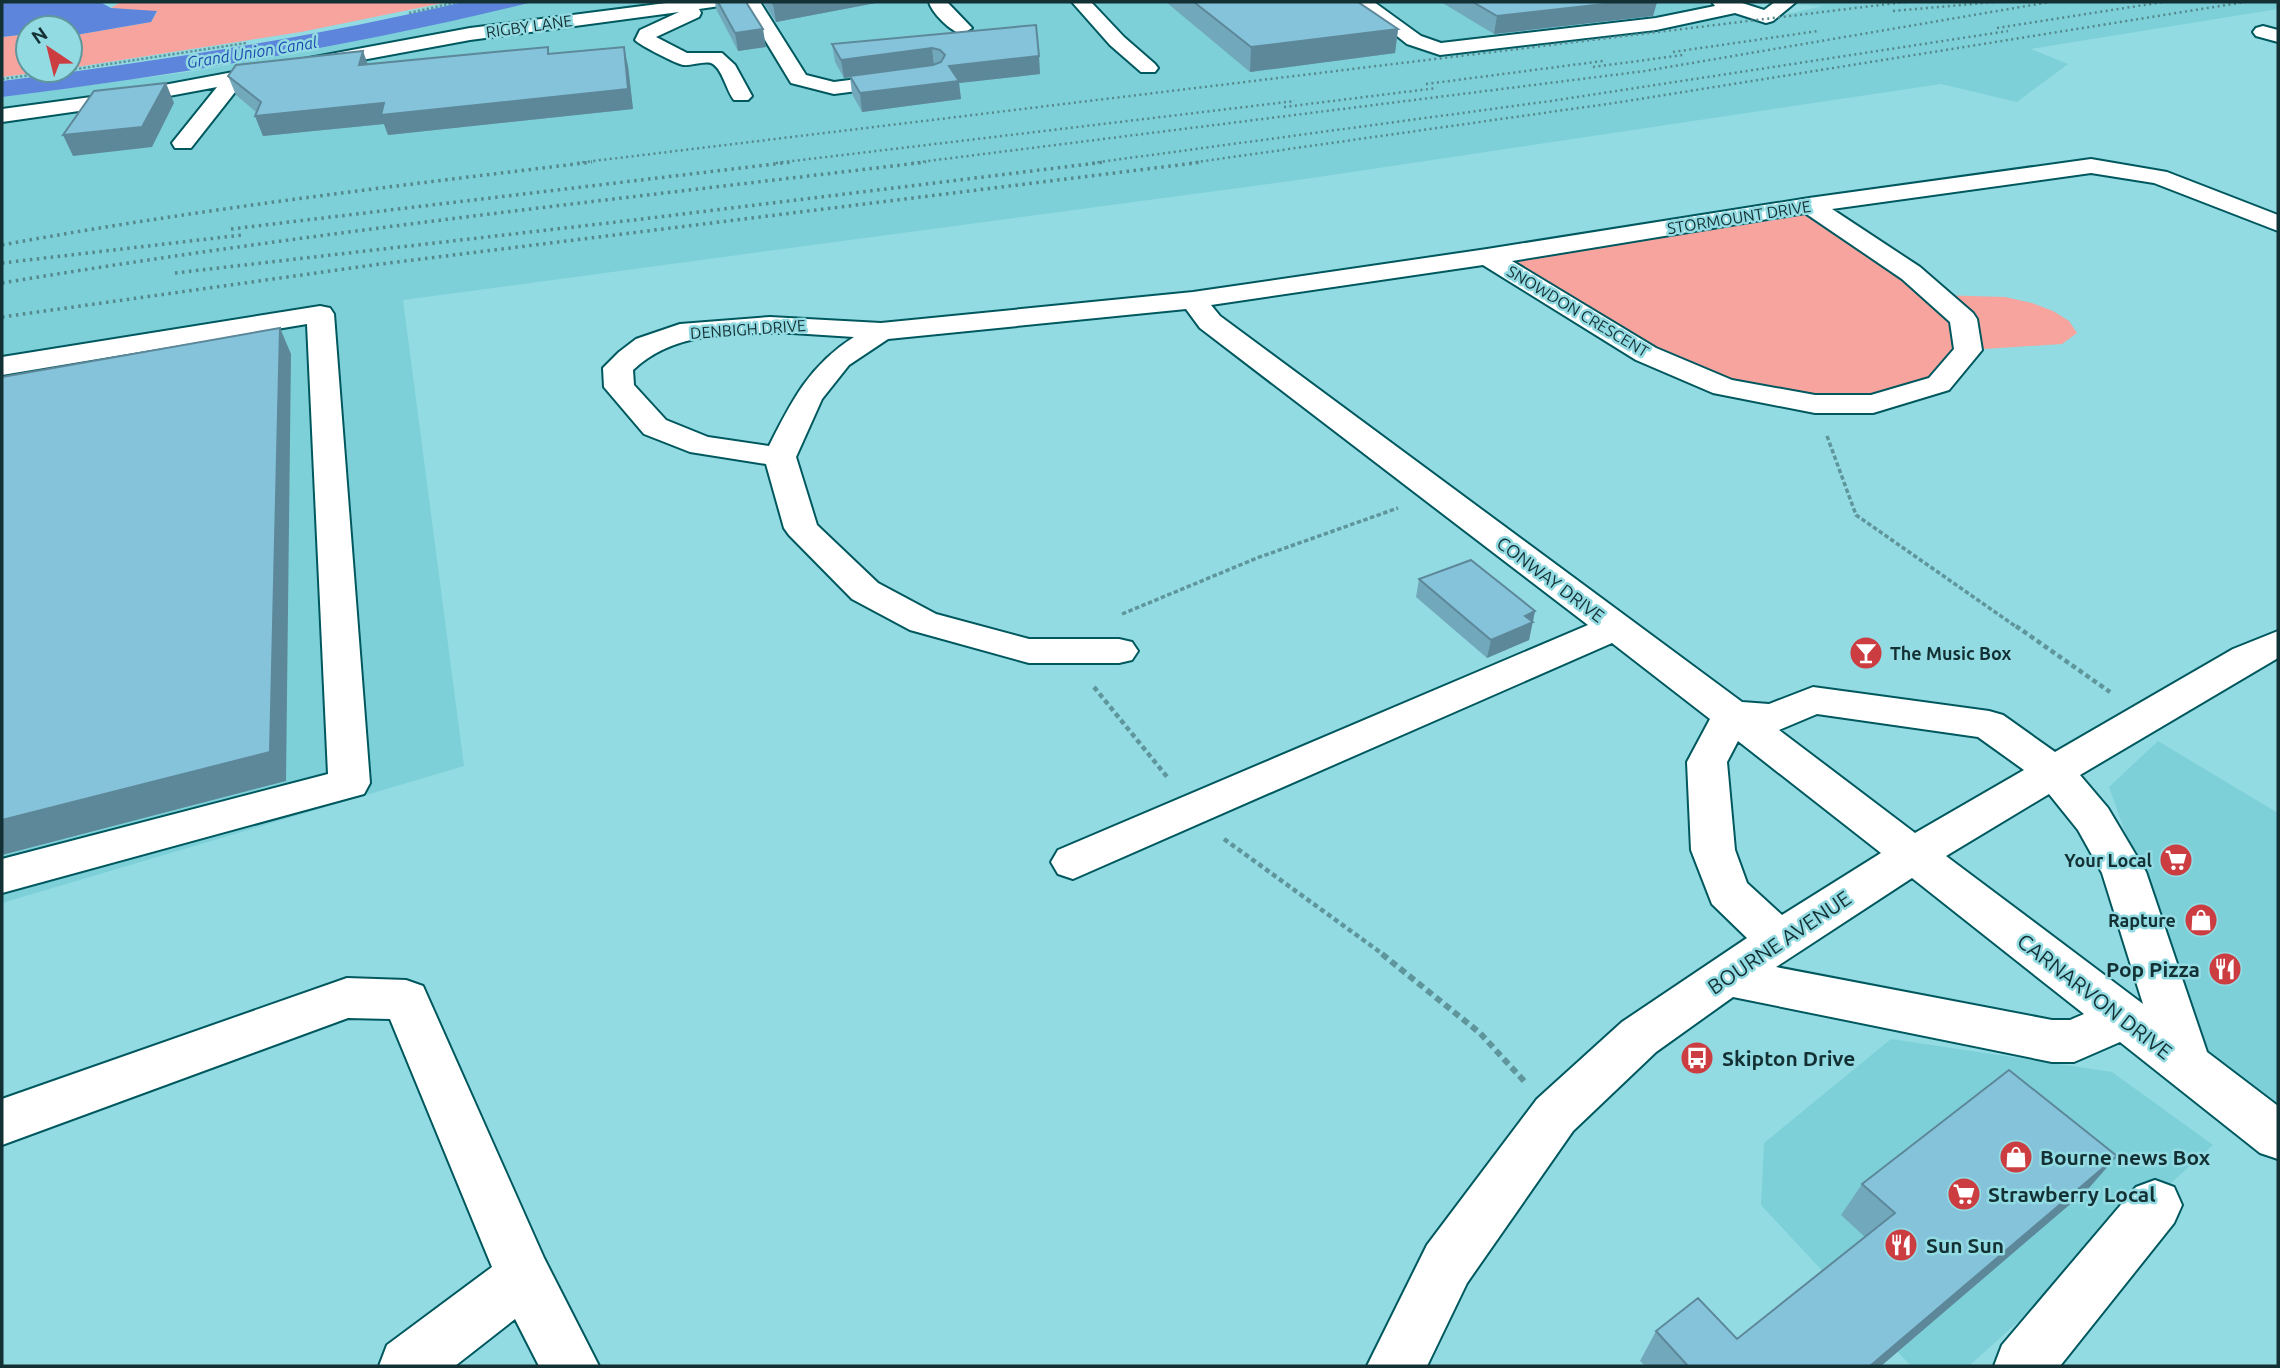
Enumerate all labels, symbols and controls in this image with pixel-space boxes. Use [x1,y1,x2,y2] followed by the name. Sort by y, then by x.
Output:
[485,11,573,41] street label: RIGBY LANE
[14,14,84,84] north arrow
[27,22,51,48] text: N
[186,33,319,71] water label: Grand Union Canal
[1666,197,1812,237] street label: STORMOUNT DRIVE
[1504,262,1652,360] street label: SNOWDON CRESCENT
[690,316,806,342] street label: DENBIGH DRIVE
[1493,532,1609,626] street label: CONWAY DRIVE
[1847,634,1885,672] bar icon: The Music Box
[1890,643,2012,663] place label: The Music Box
[2157,841,2195,879] supermarket icon: Your Local
[2064,850,2153,870] place label: Your Local
[1703,885,1855,999] street label: BOURNE AVENUE
[2182,901,2220,939] shop icon: Rapture
[2108,910,2176,930] place label: Rapture
[2013,928,2177,1064] street label: CARNARVON DRIVE
[2206,950,2244,988] restaurant icon: Pop Pizza
[2106,957,2200,981] place label: Pop Pizza
[1678,1039,1716,1077] bus stop icon: Skipton Drive
[1722,1046,1855,1070] place label: Skipton Drive
[1997,1138,2035,1176] shop icon: Bourne news Box
[2040,1145,2211,1169] place label: Bourne news Box
[1945,1175,1983,1213] supermarket icon: Strawberry Local
[1988,1182,2156,1206] place label: Strawberry Local
[1882,1226,1920,1264] restaurant icon: Sun Sun
[1926,1233,2004,1257] place label: Sun Sun

